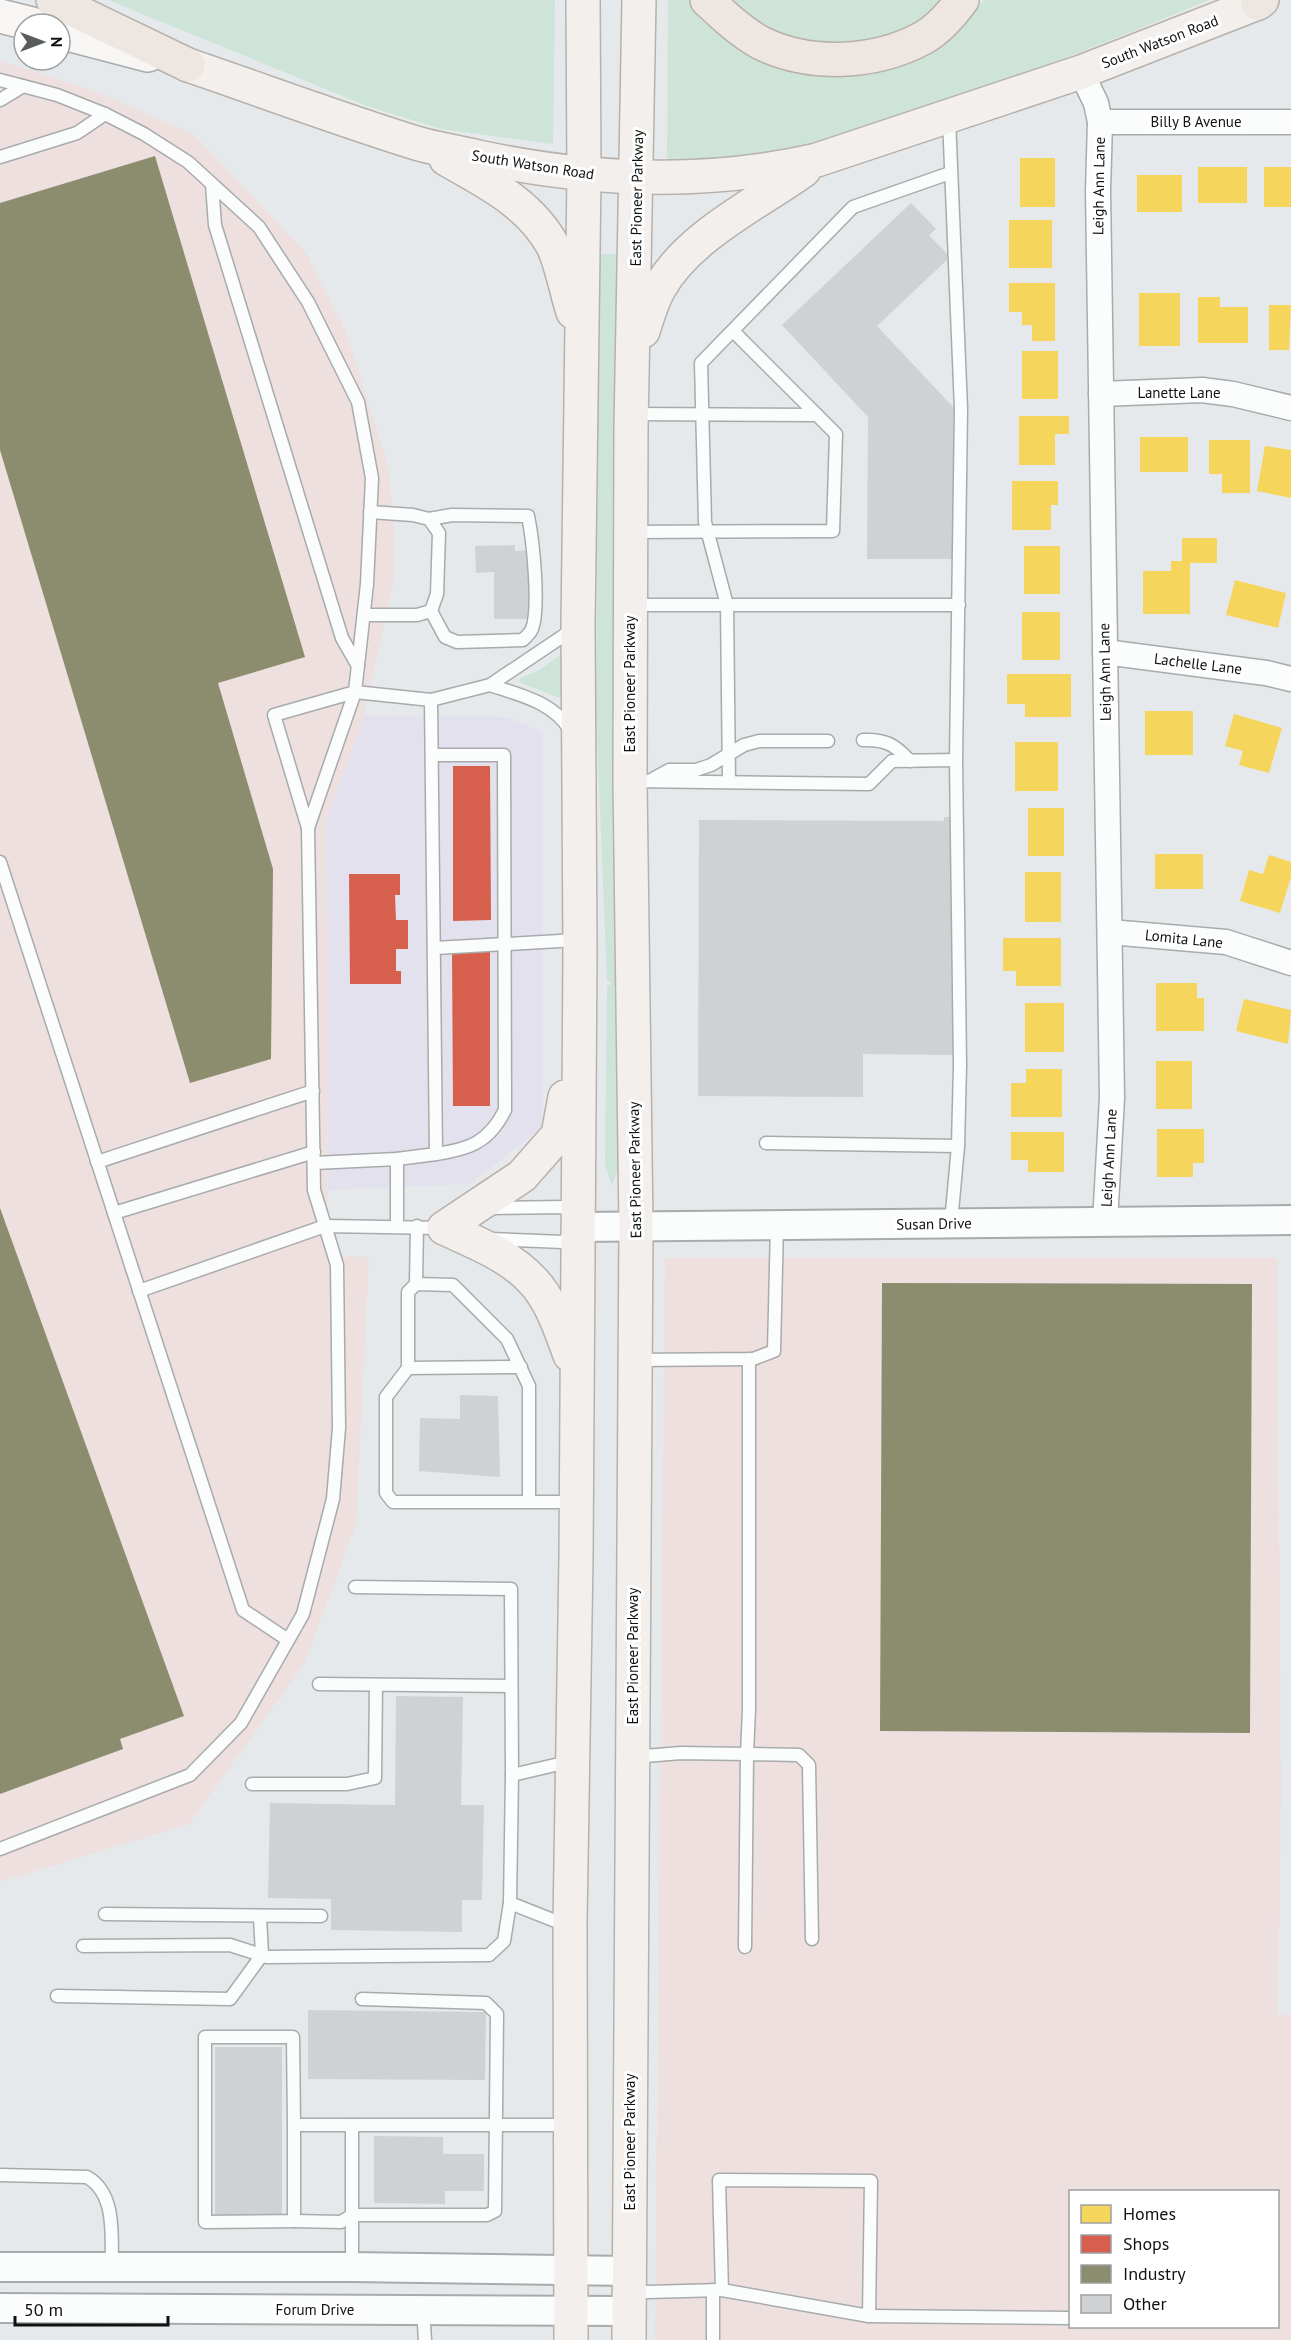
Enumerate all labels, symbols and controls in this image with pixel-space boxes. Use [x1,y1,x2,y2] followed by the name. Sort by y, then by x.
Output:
[1099,10,1221,73] street label: South Watson Road
[12,12,72,72] north arrow
[47,37,67,47] text: N
[1150,112,1242,131] street label: Billy B Avenue
[626,129,647,267] street label: East Pioneer Parkway
[1088,137,1109,235] street label: Leigh Ann Lane
[470,145,596,184] street label: South Watson Road
[1137,383,1221,402] street label: Lanette Lane
[620,616,639,752] street label: East Pioneer Parkway
[1094,623,1115,721] street label: Leigh Ann Lane
[1153,649,1243,678] street label: Lachelle Lane
[1144,925,1224,952] street label: Lomita Lane
[624,1101,645,1239] street label: East Pioneer Parkway
[1096,1108,1121,1208] street label: Leigh Ann Lane
[896,1213,972,1234] street label: Susan Drive
[623,1588,642,1724] street label: East Pioneer Parkway
[620,2074,639,2210] street label: East Pioneer Parkway
[1069,2190,1279,2328] legend
[1123,2202,1176,2225] text: Homes
[1123,2232,1169,2255] text: Shops
[1123,2262,1186,2285] text: Industry
[15,2289,168,2327] scale bar
[1123,2292,1167,2315] text: Other
[24,2298,63,2321] text: 50 m
[276,2300,354,2319] street label: Forum Drive

